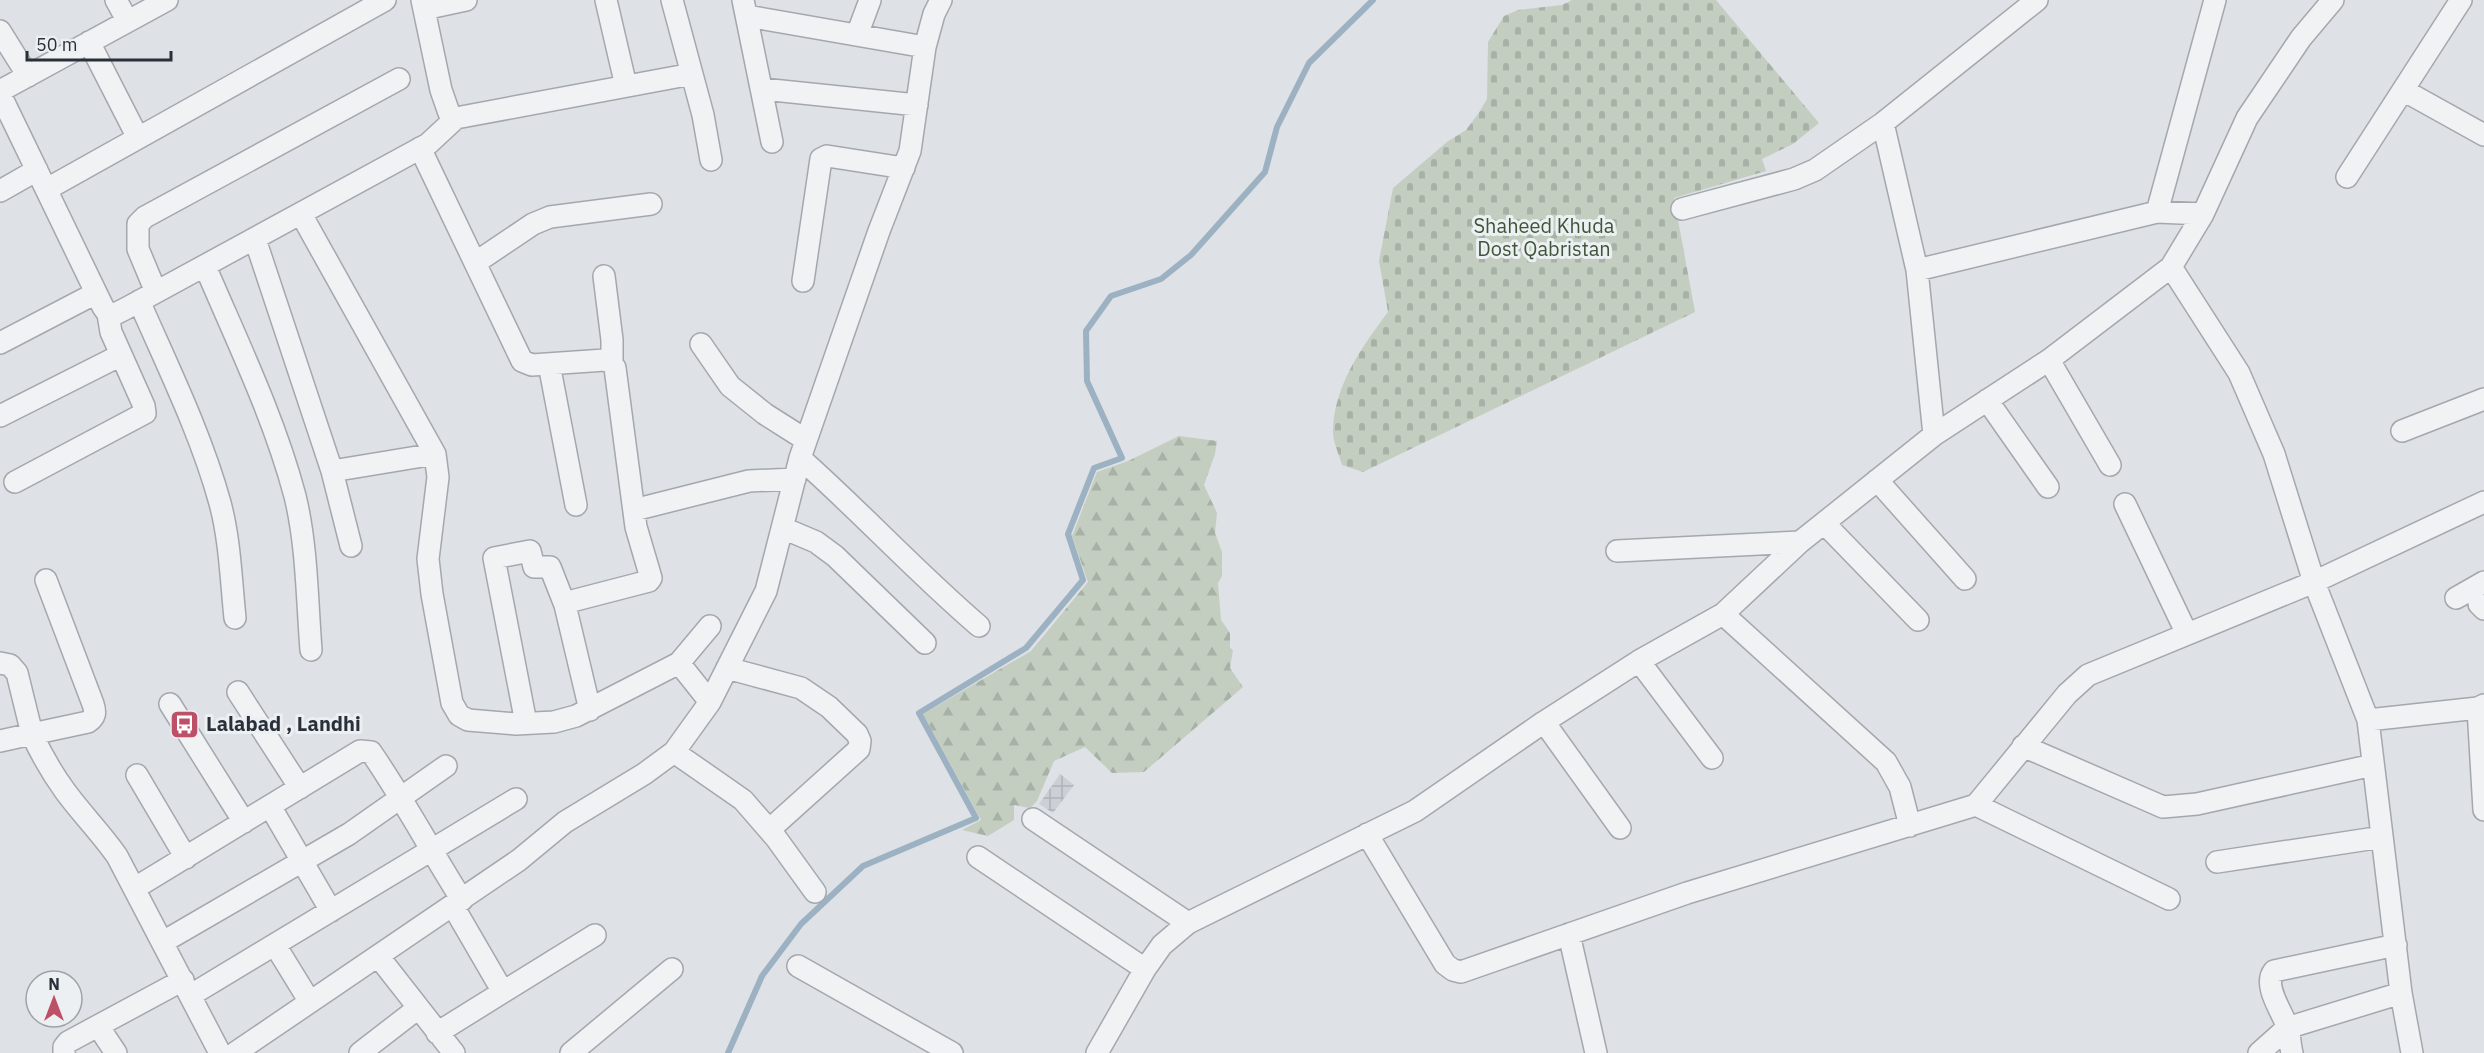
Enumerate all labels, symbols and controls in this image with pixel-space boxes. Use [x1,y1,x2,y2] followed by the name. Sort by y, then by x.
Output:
[27,24,171,62] scale bar
[36,33,78,56] text: 50 m
[1474,212,1615,262] park label: Shaheed Khuda Dost Qabristan
[169,708,201,740] bus stop icon: Lalabad , Landhi
[206,710,361,737] place label: Lalabad , Landhi
[24,969,84,1029] north arrow
[48,974,60,994] text: N

